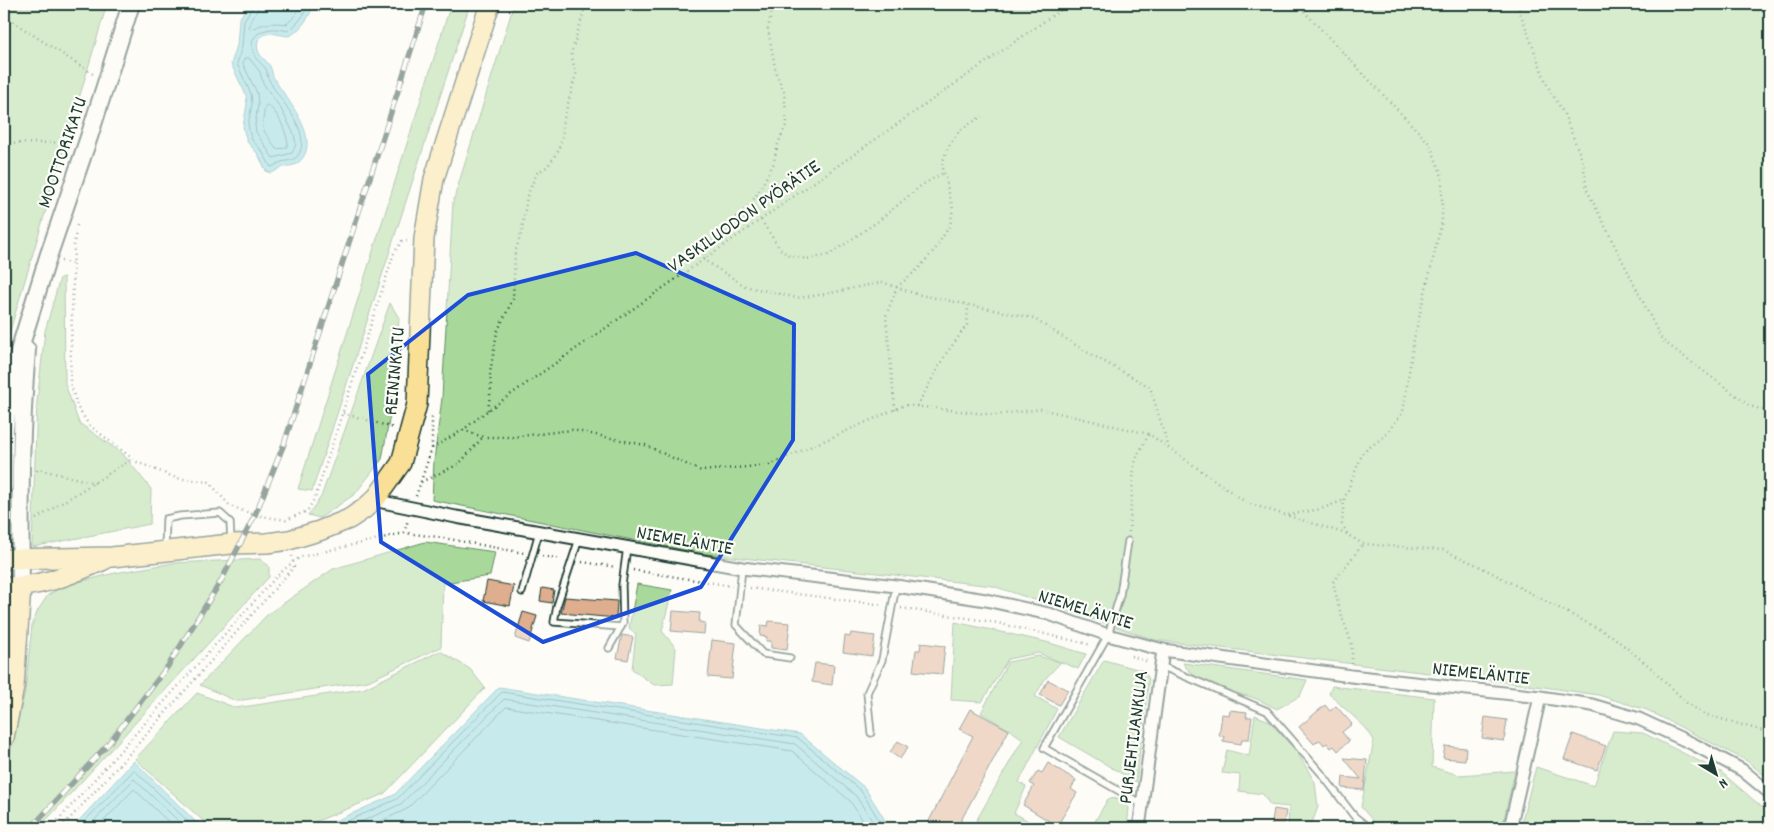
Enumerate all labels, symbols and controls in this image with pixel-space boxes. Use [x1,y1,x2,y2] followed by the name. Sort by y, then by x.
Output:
[32,94,96,212] street label: MOOTTORIKATU
[663,154,827,281] street label: VASKILUODON PYÖRÄTIE
[378,326,414,417] street label: REININKATU
[634,520,735,564] street label: NIEMELÄNTIE
[1034,583,1136,639] street label: NIEMELÄNTIE
[1431,656,1531,694] street label: NIEMELÄNTIE
[1113,669,1157,806] street label: PURJEHTIJANKUJA
[1692,750,1742,800] north arrow
[1714,773,1732,793] text: N

